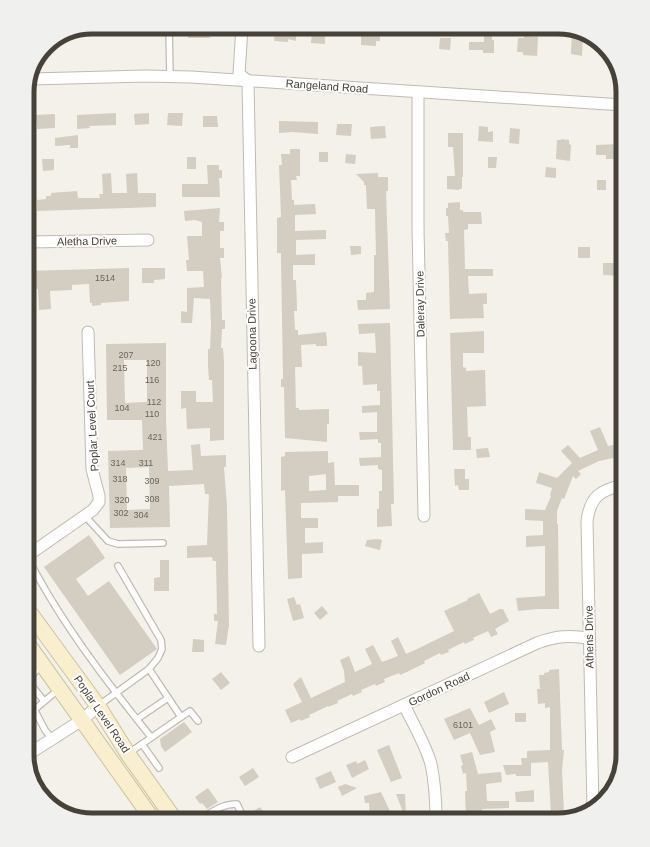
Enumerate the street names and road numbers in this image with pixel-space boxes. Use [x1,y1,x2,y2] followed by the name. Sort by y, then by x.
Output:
[285,77,369,95] street label: Rangeland Road
[57,234,117,248] street label: Aletha Drive
[413,271,427,337] street label: Daleray Drive
[245,298,259,370] street label: Lagoona Drive
[84,380,100,472] street label: Poplar Level Court
[582,605,596,669] street label: Athens Drive
[407,670,471,708] street label: Gordon Road
[72,673,132,755] street label: Poplar Level Road

